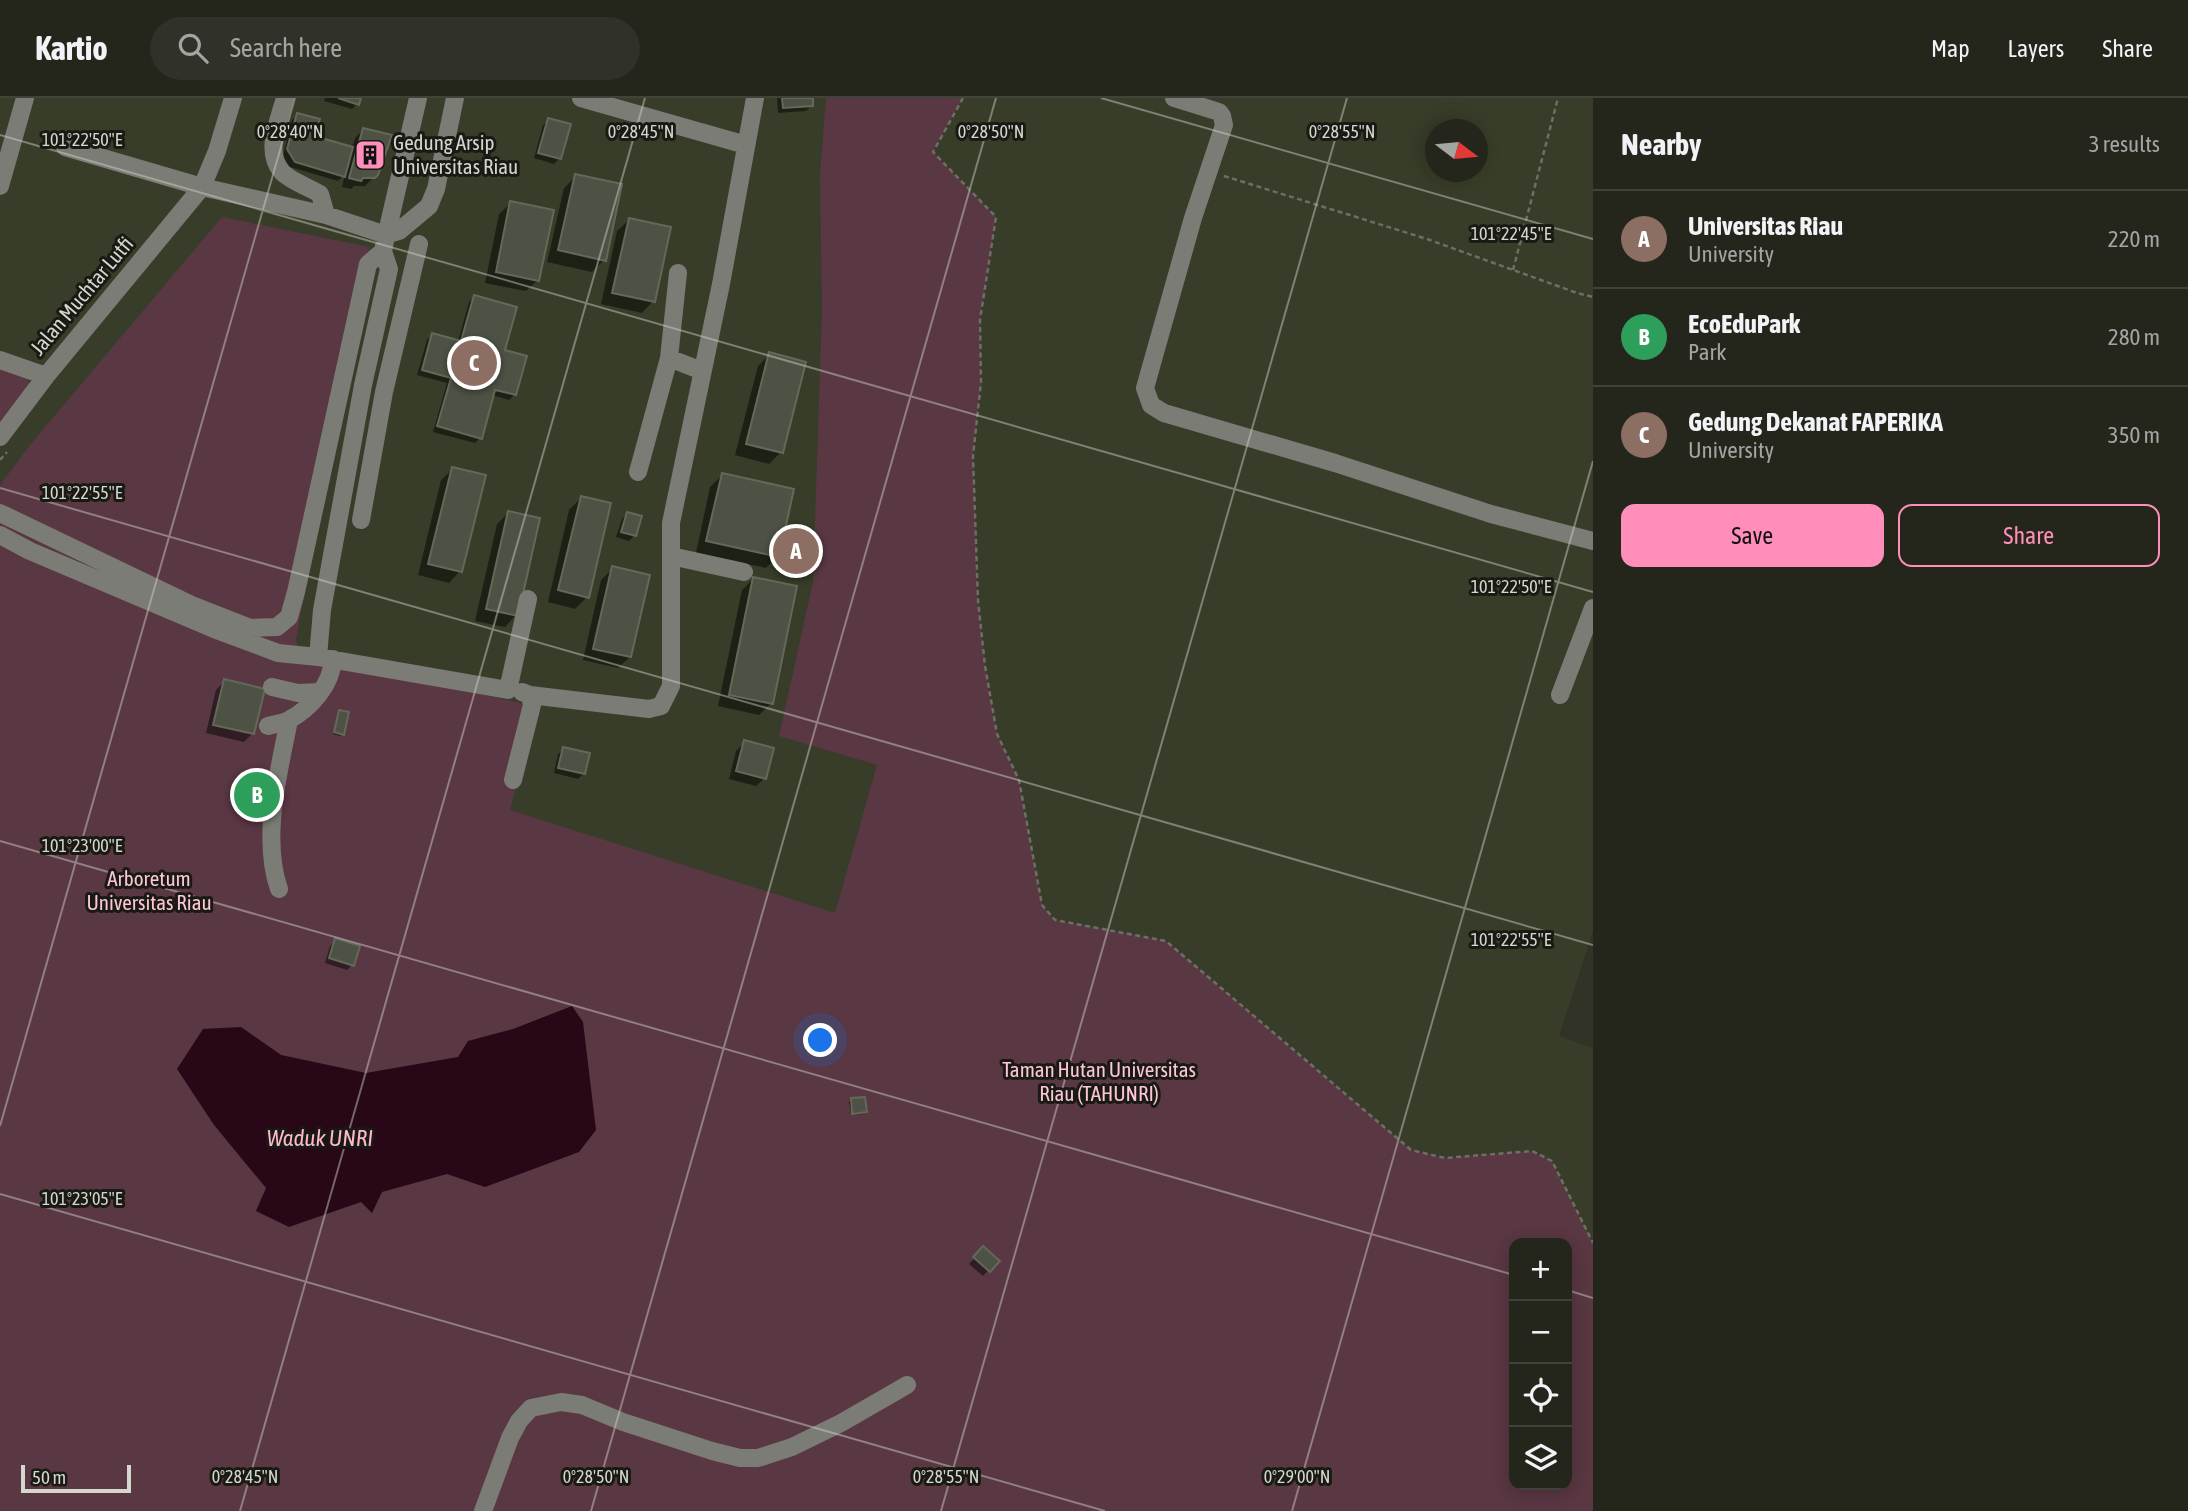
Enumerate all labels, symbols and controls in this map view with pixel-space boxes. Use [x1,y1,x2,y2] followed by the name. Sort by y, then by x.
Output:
[150,17,640,80] search box
[35,29,108,67] text: Kartio
[174,29,212,67] icon: search
[230,33,342,63] text: Search here
[1931,35,1970,62] text: Map
[2008,35,2064,62] text: Layers
[2102,35,2153,62] text: Share
[1425,119,1488,182] north arrow
[257,121,323,142] text: 0°28'40"N
[608,121,674,142] text: 0°28'45"N
[958,121,1024,142] text: 0°28'50"N
[1309,121,1375,142] text: 0°28'55"N
[1621,127,1701,161] text: Nearby
[42,129,123,150] text: 101°22'50"E
[393,130,518,178] place label: Gedung Arsip Universitas Riau
[2089,131,2160,157] text: 3 results
[353,138,387,172] building icon: Gedung Arsip Universitas Riau
[1688,211,1843,241] text: Universitas Riau
[1471,223,1552,244] text: 101°22'45"E
[1638,226,1650,252] text: A
[2108,226,2160,252] text: 220 m
[25,231,138,359] street label: Jalan Muchtar Lutfi
[1688,241,1774,267] text: University
[1688,309,1800,339] text: EcoEduPark
[1639,324,1649,350] text: B
[2108,324,2160,350] text: 280 m
[451,337,497,389] pin: C
[1688,339,1726,365] text: Park
[1688,407,1943,437] text: Gedung Dekanat FAPERIKA
[1639,422,1649,448] text: C
[2108,422,2160,448] text: 350 m
[1688,437,1774,463] text: University
[42,482,123,503] text: 101°22'55"E
[1621,504,1884,567] button: Save
[1898,504,2160,567] button: Share
[773,525,819,577] pin: A
[1471,576,1552,597] text: 101°22'50"E
[234,769,280,821] pin: B
[42,835,123,856] text: 101°23'00"E
[86,866,212,914] park label: Arboretum Universitas Riau
[1471,929,1552,950] text: 101°22'55"E
[803,1023,837,1057] your location
[1002,1057,1196,1105] park label: Taman Hutan Universitas Riau (TAHUNRI)
[267,1125,373,1151] water label: Waduk UNRI
[42,1188,123,1209] text: 101°23'05"E
[1509,1238,1572,1490] map controls
[1509,1238,1572,1301] button: +
[1509,1301,1572,1364] button: −
[1509,1364,1572,1427] button: locate
[1509,1427,1572,1490] button: layers
[21,1462,131,1494] scale bar
[32,1466,66,1488] text: 50 m
[212,1466,278,1487] text: 0°28'45"N
[563,1466,629,1487] text: 0°28'50"N
[913,1466,979,1487] text: 0°28'55"N
[1264,1466,1330,1487] text: 0°29'00"N

